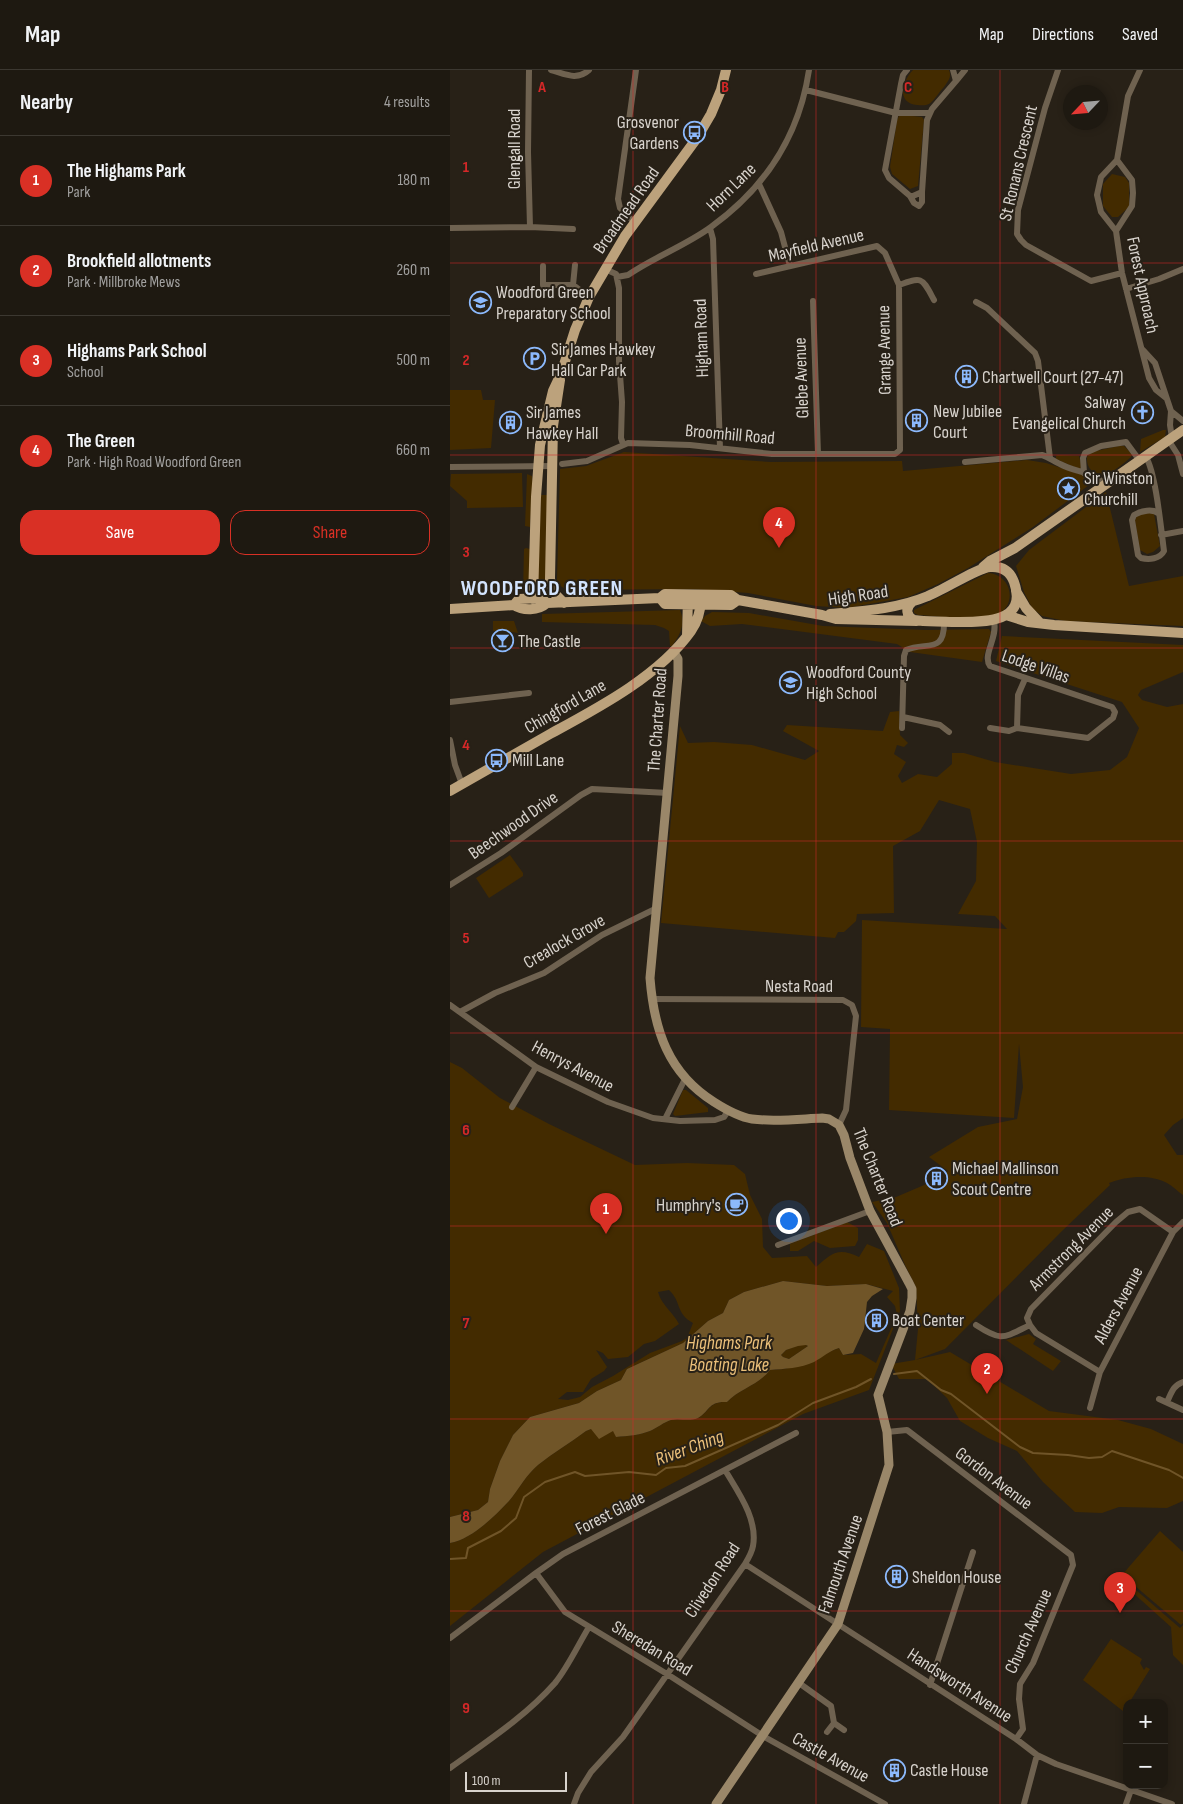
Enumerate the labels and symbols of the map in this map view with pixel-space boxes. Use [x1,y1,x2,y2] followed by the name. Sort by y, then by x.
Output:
[537,78,546,97] text: A
[721,78,729,97] text: B
[904,78,912,97] text: C
[1063,85,1108,130] north arrow
[995,103,1042,223] street label: St Ronans Crescent
[504,109,525,189] street label: Glengall Road
[617,112,679,154] place label: Grosvenor Gardens
[683,120,707,144] bus stop icon: Grosvenor Gardens
[463,158,470,177] text: 1
[702,159,761,216] street label: Horn Lane
[589,163,664,258] street label: Broadmead Road
[766,224,866,267] street label: Mayfield Avenue
[1122,235,1163,335] street label: Forest Approach
[496,282,611,324] place label: Woodford Green Preparatory School
[468,290,492,314] school or university icon: Woodford Green Preparatory School
[690,298,713,378] street label: Higham Road
[873,305,896,395] street label: Grange Avenue
[790,337,813,419] street label: Glebe Avenue
[551,339,656,381] place label: Sir James Hawkey Hall Car Park
[523,347,547,371] parking icon: Sir James Hawkey Hall Car Park
[462,351,470,370] text: 2
[954,365,978,389] building icon: Chartwell Court (27-47)
[982,367,1124,388] place label: Chartwell Court (27-47)
[1012,392,1126,434] place label: Salway Evangelical Church
[1130,400,1154,424] church icon: Salway Evangelical Church
[933,401,1002,443] place label: New Jubilee Court
[526,402,598,444] place label: Sir James Hawkey Hall
[905,409,929,433] building icon: New Jubilee Court
[498,410,522,434] building icon: Sir James Hawkey Hall
[684,420,776,449] street label: Broomhill Road
[1084,468,1153,510] place label: Sir Winston Churchill
[1056,476,1080,500] place icon: Sir Winston Churchill
[763,507,795,548] pin: 4
[462,543,470,562] text: 3
[461,575,623,602] district label: WOODFORD GREEN
[827,581,889,610] street label: High Road
[490,629,514,653] bar icon: The Castle
[518,631,581,652] place label: The Castle
[999,645,1072,688] street label: Lodge Villas
[806,662,911,704] place label: Woodford County High School
[643,667,672,773] street label: The Charter Road
[778,670,802,694] school or university icon: Woodford County High School
[521,675,610,738] street label: Chingford Lane
[462,736,470,755] text: 4
[484,748,508,772] bus stop icon: Mill Lane
[512,750,564,771] place label: Mill Lane
[465,787,562,864] street label: Beechwood Drive
[520,910,609,973] street label: Crealock Grove
[462,929,470,948] text: 5
[765,976,833,997] street label: Nesta Road
[528,1036,617,1097] street label: Henrys Avenue
[462,1121,470,1140] text: 6
[848,1125,907,1229] street label: The Charter Road
[952,1158,1059,1200] place label: Michael Mallinson Scout Centre
[924,1166,948,1190] building icon: Michael Mallinson Scout Centre
[590,1193,622,1234] pin: 1
[725,1193,749,1217] cafe icon: Humphry's
[656,1195,721,1216] place label: Humphry's
[1024,1202,1118,1296] street label: Armstrong Avenue
[776,1208,802,1234] your location
[1089,1263,1147,1348] street label: Alders Avenue
[864,1308,888,1332] building icon: Boat Center
[892,1310,964,1331] place label: Boat Center
[463,1314,470,1333] text: 7
[686,1332,773,1377] water label: Highams Park Boating Lake
[971,1353,1003,1394] pin: 2
[652,1425,727,1471] water label: River Ching
[951,1443,1036,1514] street label: Gordon Avenue
[572,1487,648,1540] street label: Forest Glade
[462,1507,470,1526] text: 8
[814,1512,867,1616] street label: Falmouth Avenue
[680,1539,744,1622] street label: Clivedon Road
[884,1565,908,1589] building icon: Sheldon House
[912,1567,1001,1588] place label: Sheldon House
[1104,1572,1136,1613] pin: 3
[1000,1586,1056,1677] street label: Church Avenue
[608,1616,696,1681] street label: Sheredan Road
[903,1644,1016,1727] street label: Handsworth Avenue
[462,1699,470,1718] text: 9
[789,1728,873,1787] street label: Castle Avenue
[882,1758,906,1782] building icon: Castle House
[910,1760,989,1781] place label: Castle House
[465,1769,568,1792] scale bar

